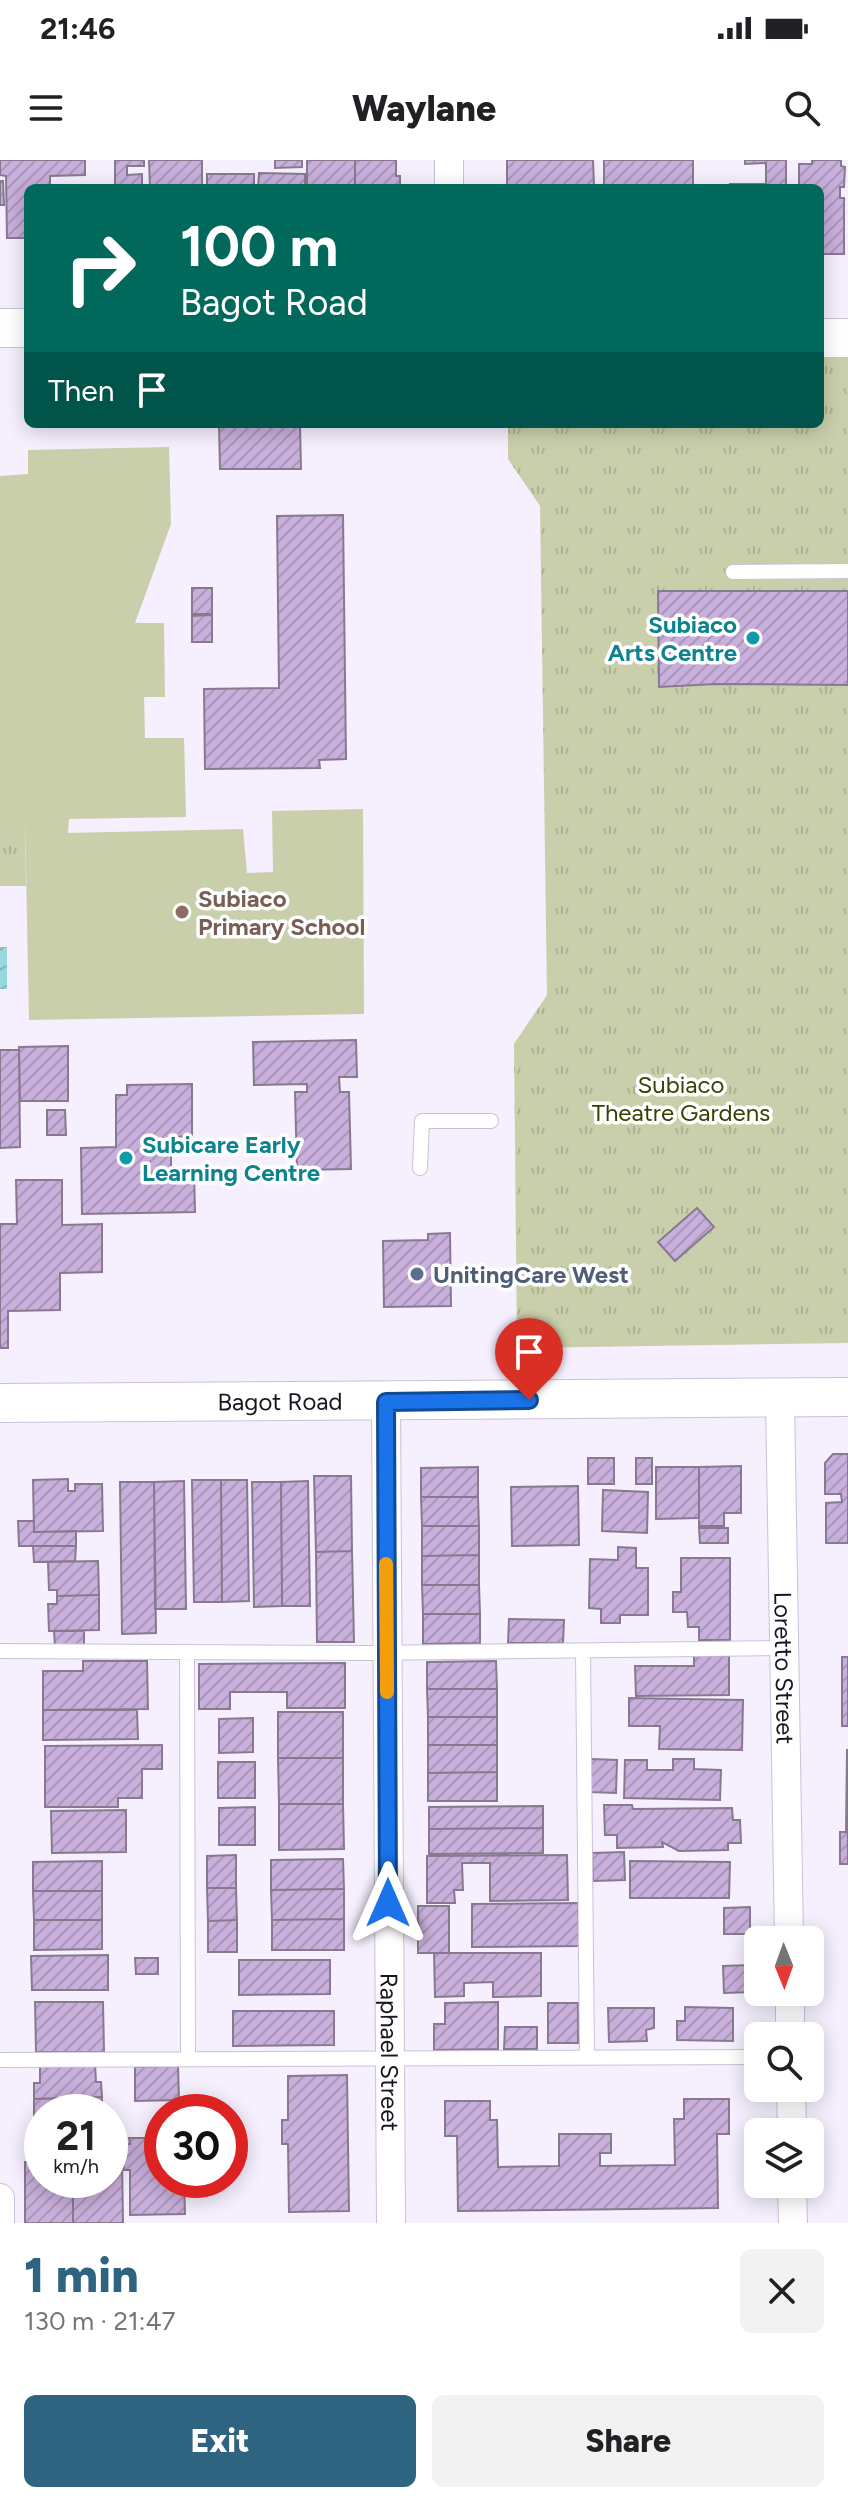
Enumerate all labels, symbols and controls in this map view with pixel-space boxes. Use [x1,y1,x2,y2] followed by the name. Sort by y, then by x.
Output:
[40,10,115,47] text: 21:46
[24,86,68,130] icon: menu
[780,86,824,130] icon: search
[352,87,496,130] text: Waylane
[180,213,338,280] text: 100 m
[48,216,152,320] icon: right
[180,281,368,324] text: Bagot Road
[130,368,174,412] icon: arrive
[48,372,114,409] text: Then
[608,610,737,667] place label: Subiaco Arts Centre
[744,629,762,647] marker: Subiaco Arts Centre
[198,884,365,941] place label: Subiaco Primary School
[173,903,191,921] marker: Subiaco Primary School
[592,1070,770,1127] park label: Subiaco Theatre Gardens
[142,1130,320,1187] place label: Subicare Early Learning Centre
[117,1149,135,1167] marker: Subicare Early Learning Centre
[433,1260,629,1289] place label: UnitingCare West
[408,1265,426,1283] marker: UnitingCare West
[495,1318,563,1400] pin
[507,1330,551,1374] icon: arrive
[217,1386,343,1416] street label: Bagot Road
[769,1591,800,1745] street label: Loretto Street
[346,1861,430,1945] position arrow
[744,1926,824,2006] north arrow
[744,1926,824,2198] map controls
[375,1973,405,2131] street label: Raphael Street
[744,2022,824,2102] button: search
[144,2094,248,2198] speed limit sign: 30
[56,2112,96,2160] text: 21
[744,2118,824,2198] button: layers
[53,2154,99,2178] text: km/h
[24,2246,139,2304] text: 1 min
[740,2249,824,2333] button: close
[24,2305,176,2337] text: 130 m · 21:47
[24,2395,416,2487] button: Exit
[432,2395,824,2487] button: Share

